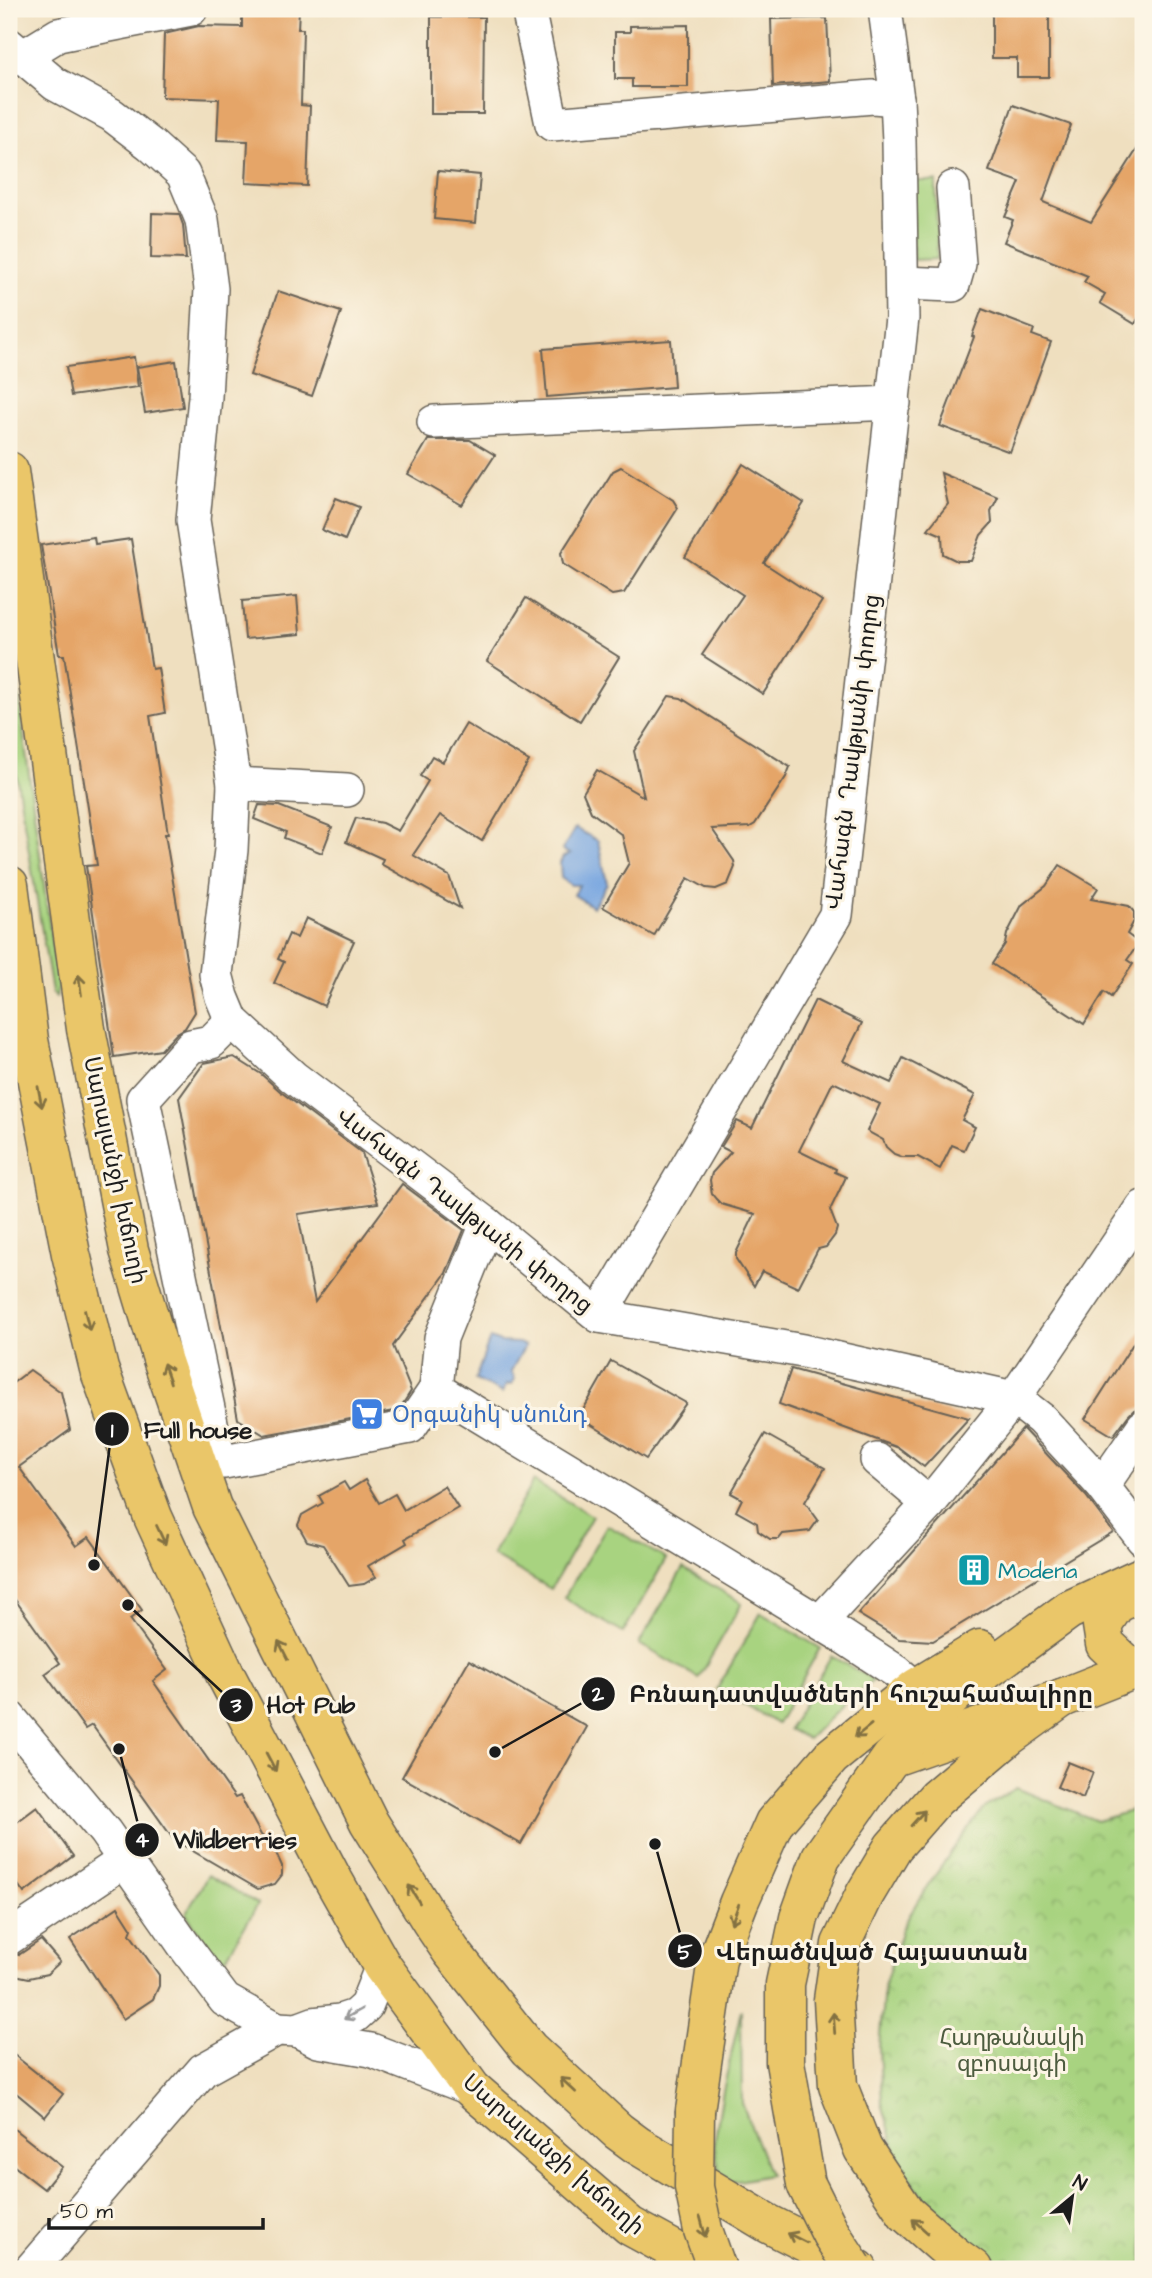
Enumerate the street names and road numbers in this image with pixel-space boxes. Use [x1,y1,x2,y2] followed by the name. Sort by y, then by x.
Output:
[818,592,888,912] street label: Վահագն Դավթյանի փողոց
[75,1053,155,1287] street label: Սարալանջի խճուղի
[329,1100,600,1321] street label: Վահագն Դավթյանի փողոց
[455,2067,651,2243] street label: Սարալանջի խճուղի

